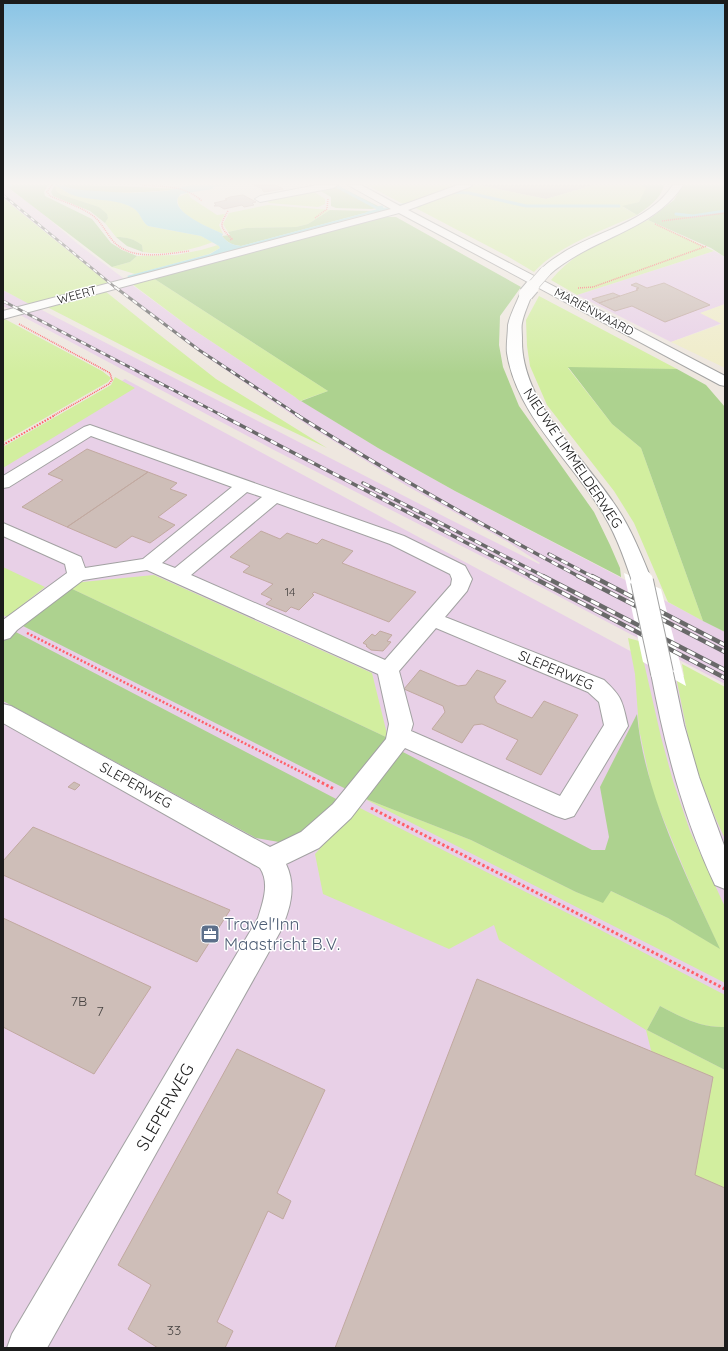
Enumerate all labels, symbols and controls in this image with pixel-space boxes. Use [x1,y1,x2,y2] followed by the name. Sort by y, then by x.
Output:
[55,282,98,307] street label: WEERT
[552,284,637,339] street label: MARIËNWAARD
[519,385,627,531] street label: NIEUWE LIMMELDERWEG
[285,584,295,599] house number: 14
[516,646,596,694] street label: SLEPERWEG
[97,758,175,812] street label: SLEPERWEG
[224,913,340,954] place label: Travel'Inn Maastricht B.V.
[199,923,221,945] office icon: Travel'Inn Maastricht B.V.
[71,992,87,1010] house number: 7B
[96,1002,104,1020] house number: 7
[131,1059,198,1154] street label: SLEPERWEG
[167,1321,181,1339] house number: 33

